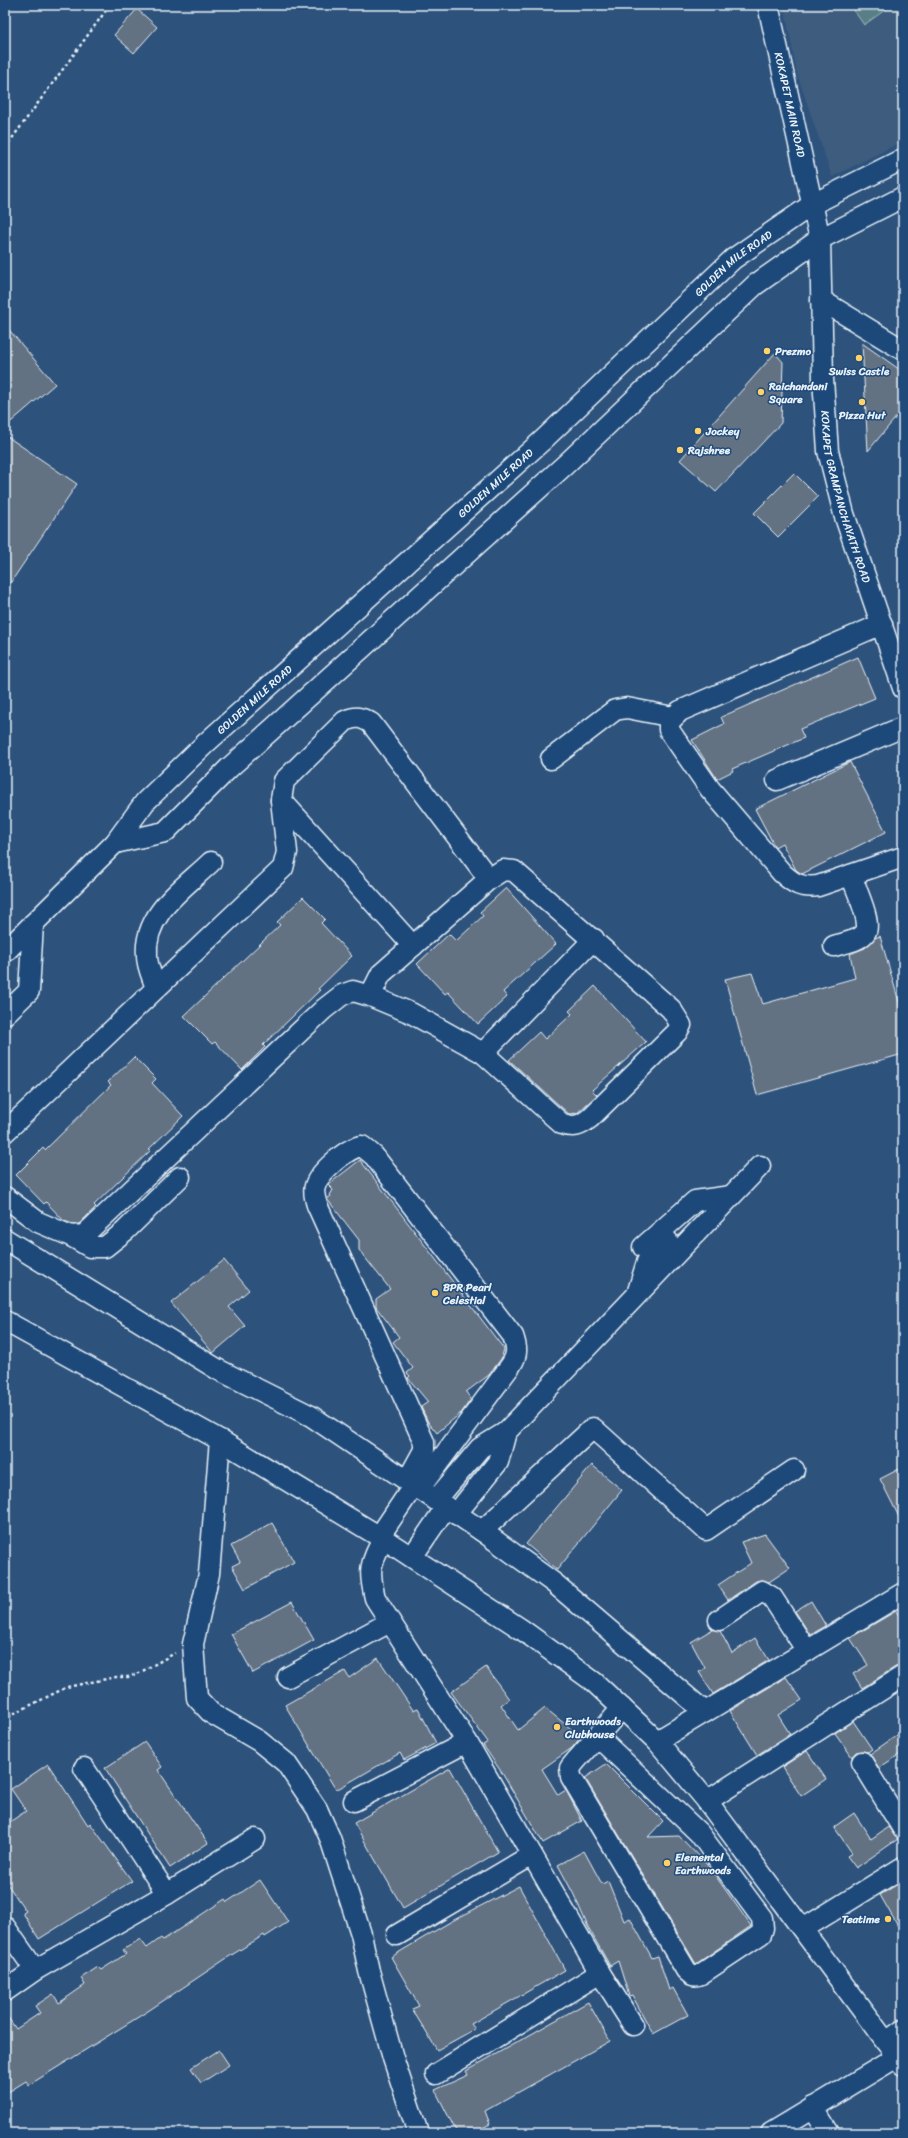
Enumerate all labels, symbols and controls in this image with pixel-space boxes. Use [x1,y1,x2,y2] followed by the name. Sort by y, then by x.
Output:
[769,50,811,160] street label: KOKAPET MAIN ROAD
[690,225,777,301] street label: GOLDEN MILE ROAD
[775,342,812,361] place label: Prezmo
[762,346,772,356] marker: Prezmo
[854,353,864,363] marker: Swiss Castle
[828,362,890,381] place label: Swiss Castle
[768,377,828,409] place label: Raichandani Square
[756,387,766,397] marker: Raichandani Square
[857,397,867,407] marker: Pizza Hut
[839,406,887,425] place label: Pizza Hut
[815,410,876,586] street label: KOKAPET GRAMPANCHAYATH ROAD
[705,422,740,441] place label: Jockey
[693,426,703,436] marker: Jockey
[687,441,731,460] place label: Rajshree
[453,444,538,523] street label: GOLDEN MILE ROAD
[675,445,685,455] marker: Rajshree
[212,660,297,739] street label: GOLDEN MILE ROAD
[442,1278,492,1310] place label: BPR Pearl Celestial
[430,1288,440,1298] marker: BPR Pearl Celestial
[564,1712,621,1744] place label: Earthwoods Clubhouse
[552,1722,562,1732] marker: Earthwoods Clubhouse
[675,1848,731,1880] place label: Elemental Earthwoods
[662,1858,672,1868] marker: Elemental Earthwoods
[842,1910,880,1929] place label: Teatime
[883,1914,893,1924] marker: Teatime

